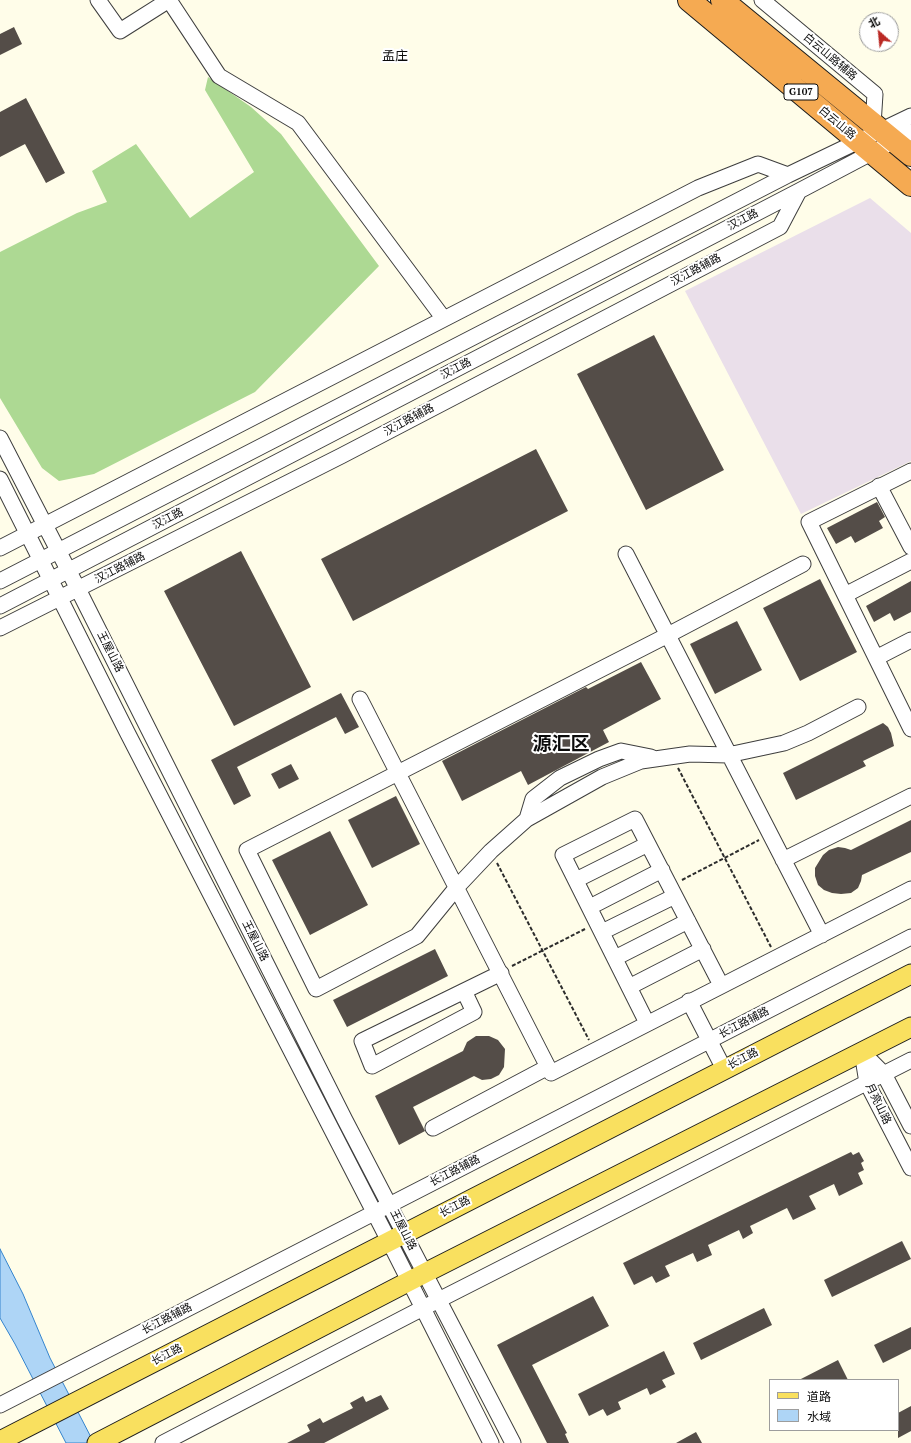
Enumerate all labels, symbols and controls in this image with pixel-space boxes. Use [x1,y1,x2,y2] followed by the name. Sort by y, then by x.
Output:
[859,12,899,52] north arrow
[866,13,882,31] text: 北
[800,31,860,83] street label: 白云山路辅路
[382,48,408,64] district label: 孟庄
[784,84,818,100] road number: G107
[816,104,858,142] street label: 白云山路
[725,207,761,233] street label: 汉江路
[669,251,723,289] street label: 汉江路辅路
[438,356,474,382] street label: 汉江路
[382,401,436,439] street label: 汉江路辅路
[150,506,186,532] street label: 汉江路
[93,550,147,586] street label: 汉江路辅路
[94,629,126,675] street label: 王屋山路
[533,734,589,756] district label: 源汇区
[239,918,271,964] street label: 王屋山路
[717,1005,771,1041] street label: 长江路辅路
[725,1046,761,1072] street label: 长江路
[862,1081,894,1127] street label: 月亮山路
[428,1153,482,1189] street label: 长江路辅路
[437,1194,473,1220] street label: 长江路
[387,1207,419,1253] street label: 王屋山路
[140,1301,194,1337] street label: 长江路辅路
[149,1342,185,1368] street label: 长江路
[769,1379,899,1431] legend
[807,1389,831,1404] text: 道路
[807,1409,831,1424] text: 水域

